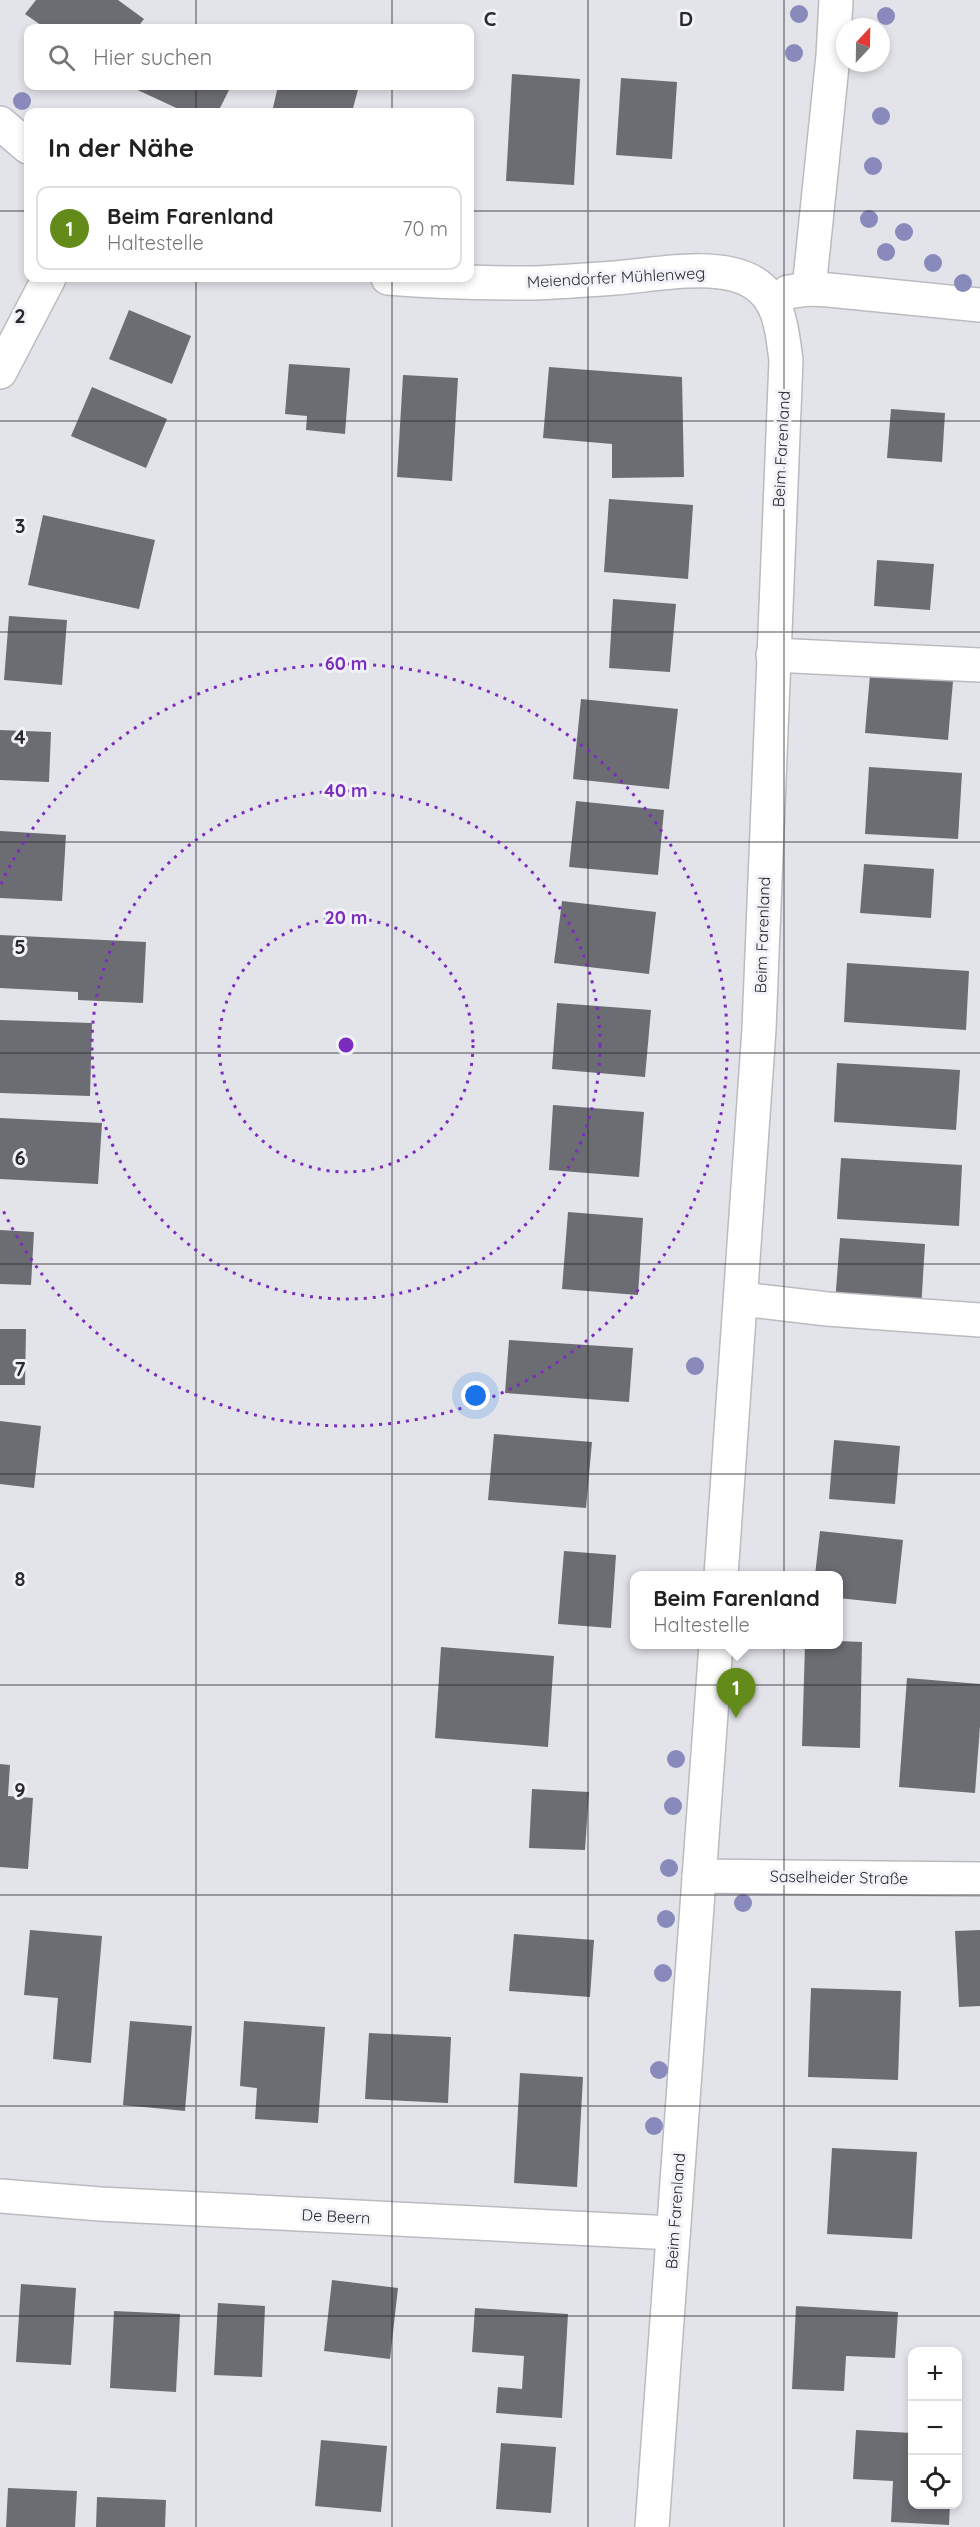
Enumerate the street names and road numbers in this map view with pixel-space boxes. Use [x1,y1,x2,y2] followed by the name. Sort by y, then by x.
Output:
[526,262,706,292] street label: Meiendorfer Mühlenweg
[768,390,794,508] street label: Beim Farenland
[750,876,774,994] street label: Beim Farenland
[770,1866,908,1888] street label: Saselheider Straße
[661,2152,689,2270] street label: Beim Farenland
[301,2204,371,2228] street label: De Beern

